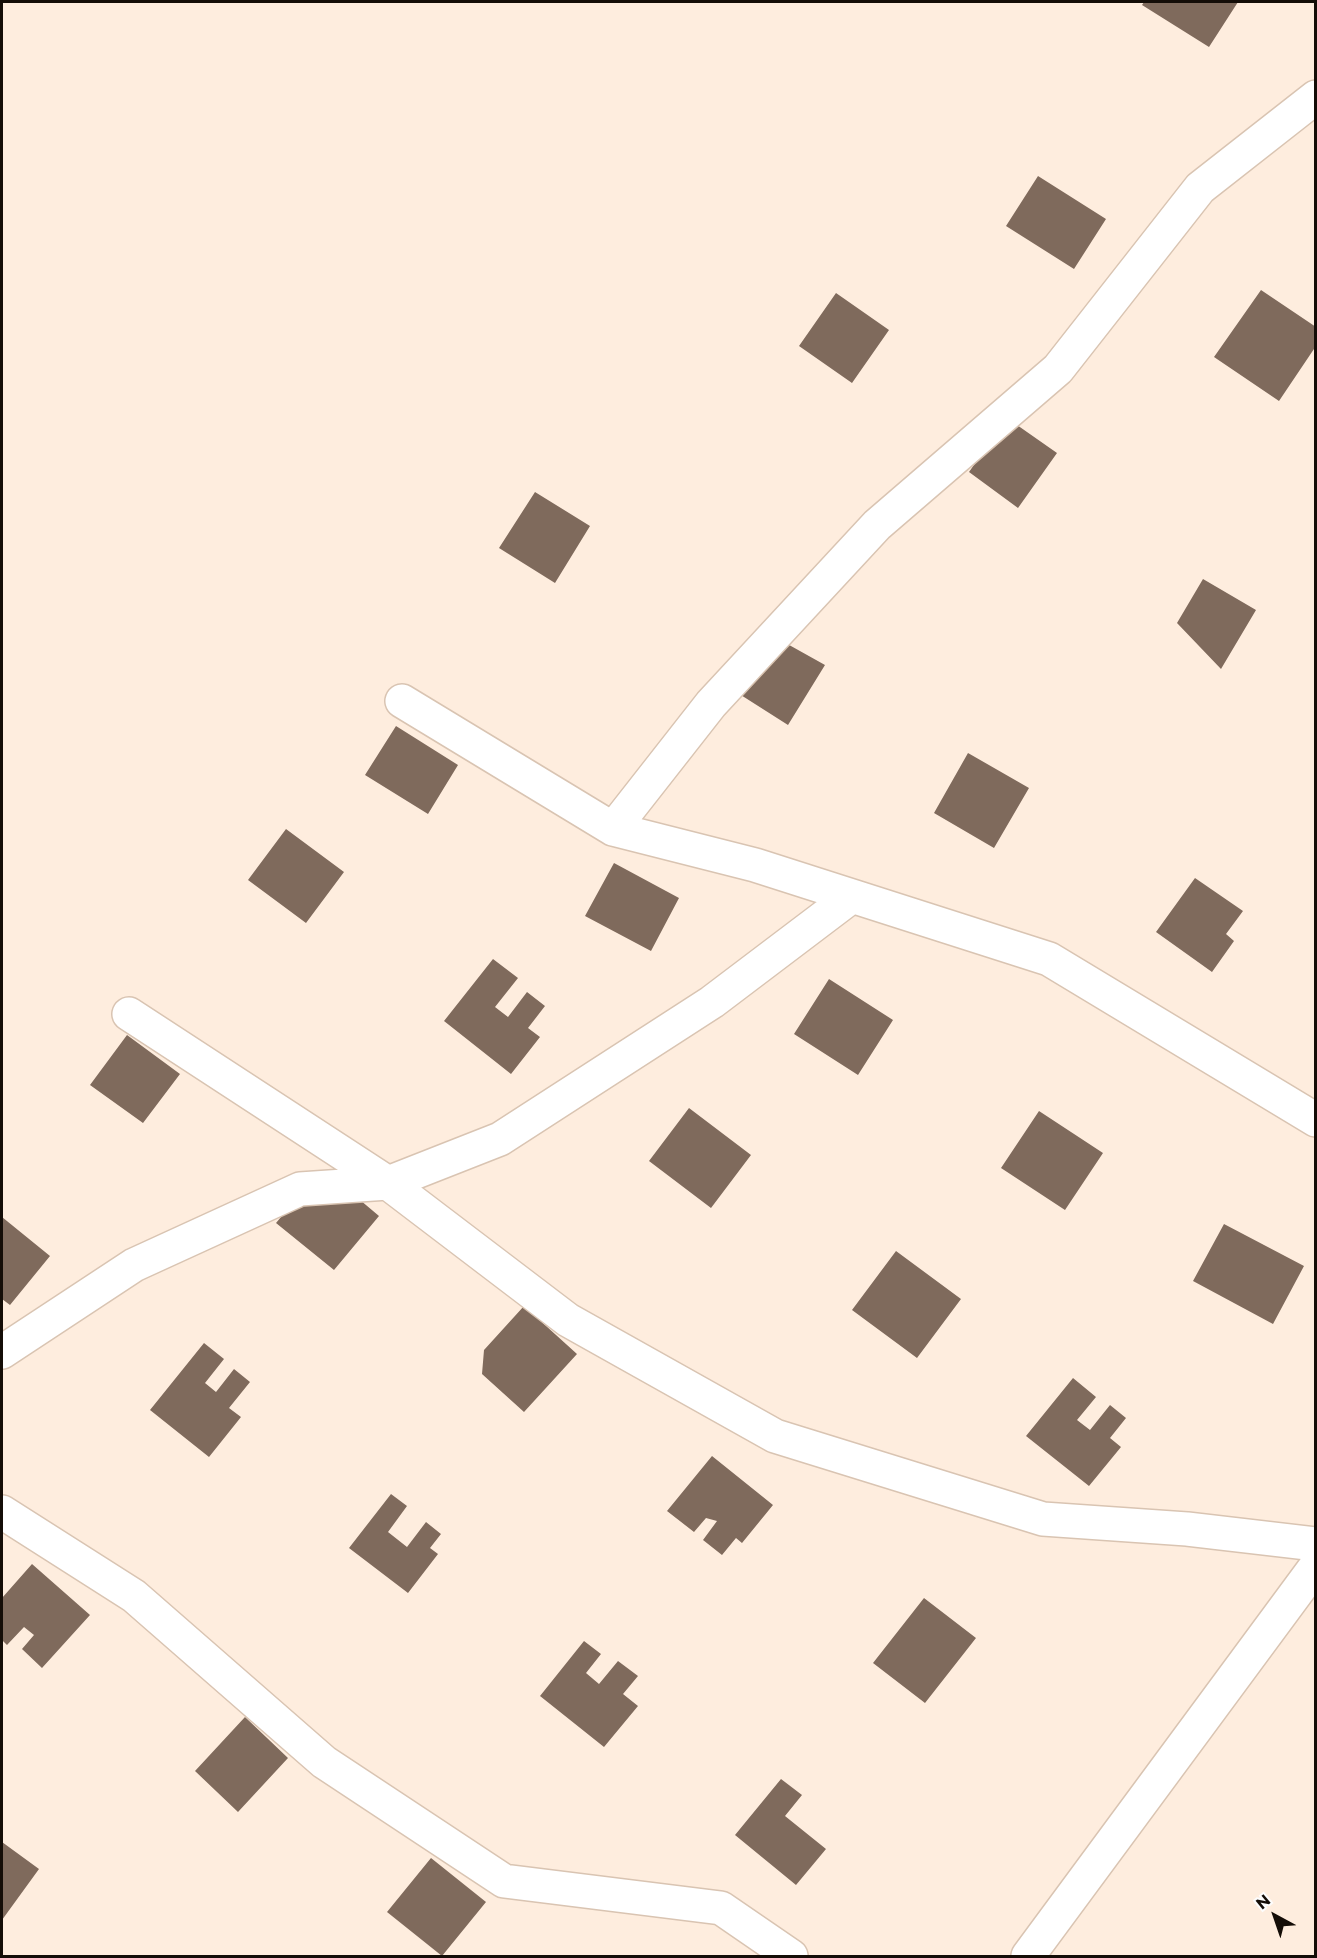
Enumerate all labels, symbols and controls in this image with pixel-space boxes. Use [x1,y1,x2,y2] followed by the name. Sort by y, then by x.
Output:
[1245,1886,1305,1946] north arrow
[1252,1890,1274,1913] text: N

